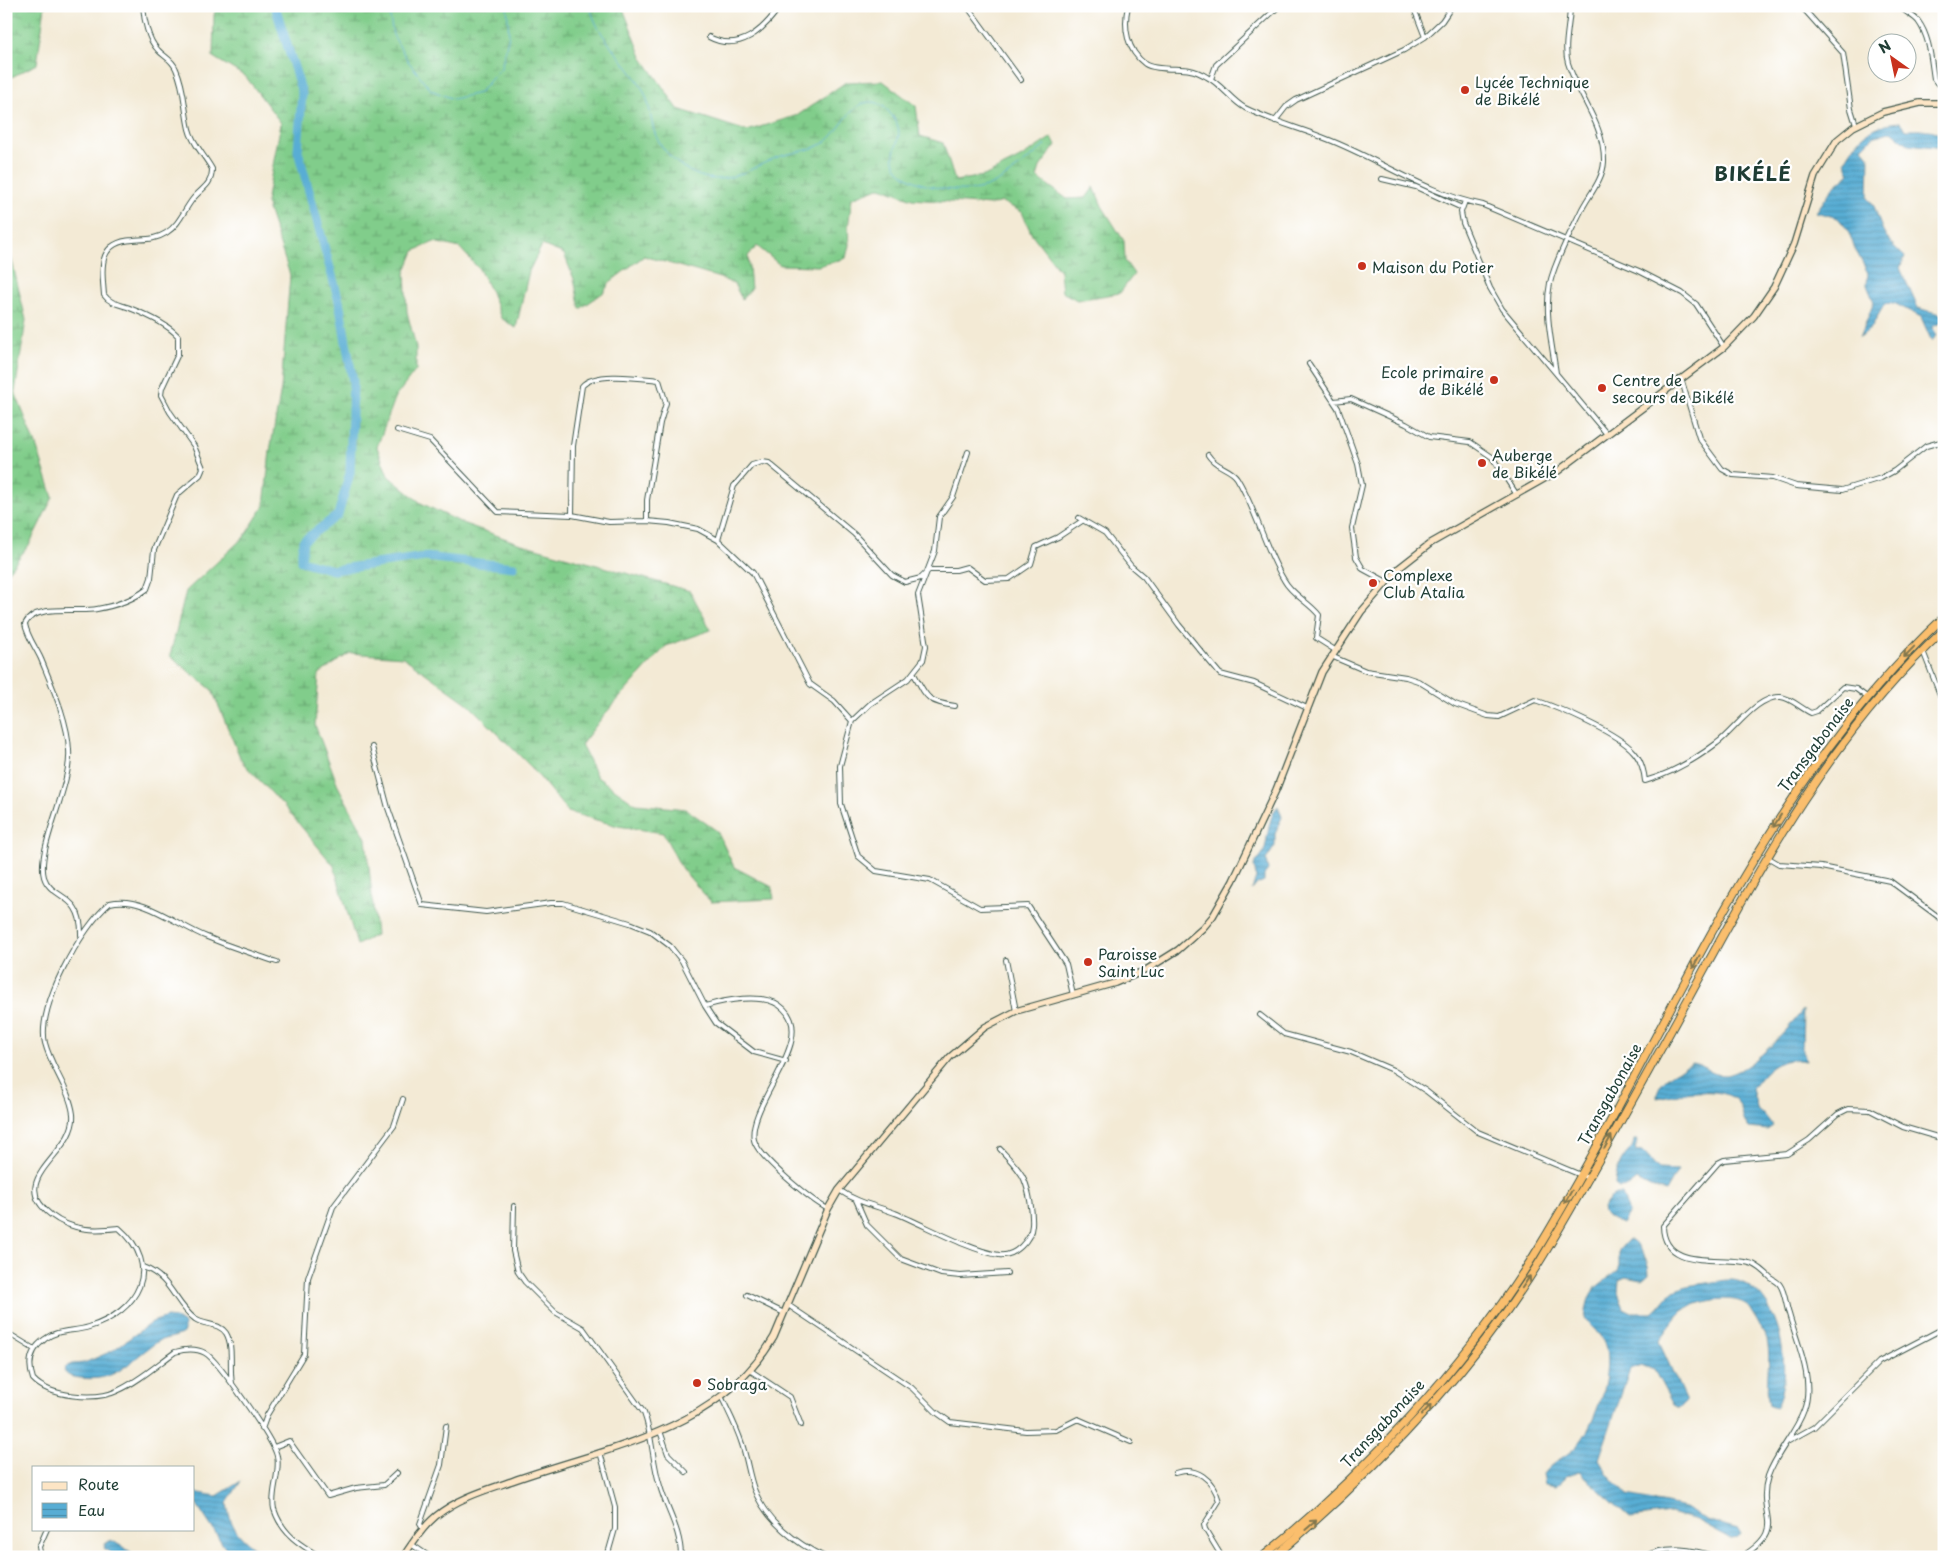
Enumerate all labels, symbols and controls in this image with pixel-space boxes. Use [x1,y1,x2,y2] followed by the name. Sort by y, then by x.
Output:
[1868,32,1918,82] north arrow
[1874,35,1895,59] text: N
[1475,70,1589,110] place label: Lycée Technique de Bikélé
[1459,84,1471,96] marker: Lycée Technique de Bikélé
[1714,158,1792,188] district label: BIKÉLÉ
[1372,255,1494,278] place label: Maison du Potier
[1356,260,1368,272] marker: Maison du Potier
[1381,360,1484,400] place label: Ecole primaire de Bikélé
[1612,368,1734,408] place label: Centre de secours de Bikélé
[1488,374,1500,386] marker: Ecole primaire de Bikélé
[1596,382,1608,394] marker: Centre de secours de Bikélé
[1492,443,1557,483] place label: Auberge de Bikélé
[1476,457,1488,469] marker: Auberge de Bikélé
[1383,563,1466,603] place label: Complexe Club Atalia
[1367,577,1379,589] marker: Complexe Club Atalia
[1903,646,1915,658] one-way arrow
[1772,692,1859,796] street label: Transgabonaise
[1772,813,1782,827] one-way arrow
[1098,942,1164,982] place label: Paroisse Saint Luc
[1691,954,1701,969] one-way arrow
[1082,956,1094,968] marker: Paroisse Saint Luc
[1571,1039,1647,1149] street label: Transgabonaise
[1603,1135,1613,1150] one-way arrow
[1563,1189,1573,1203] one-way arrow
[1520,1275,1531,1289] one-way arrow
[707,1372,768,1395] place label: Sobraga
[1335,1373,1429,1473] street label: Transgabonaise
[691,1377,703,1389] marker: Sobraga
[1420,1404,1432,1417] one-way arrow
[32,1466,195,1530] legend
[78,1472,119,1495] text: Route
[78,1498,105,1521] text: Eau
[1305,1519,1318,1531] one-way arrow

